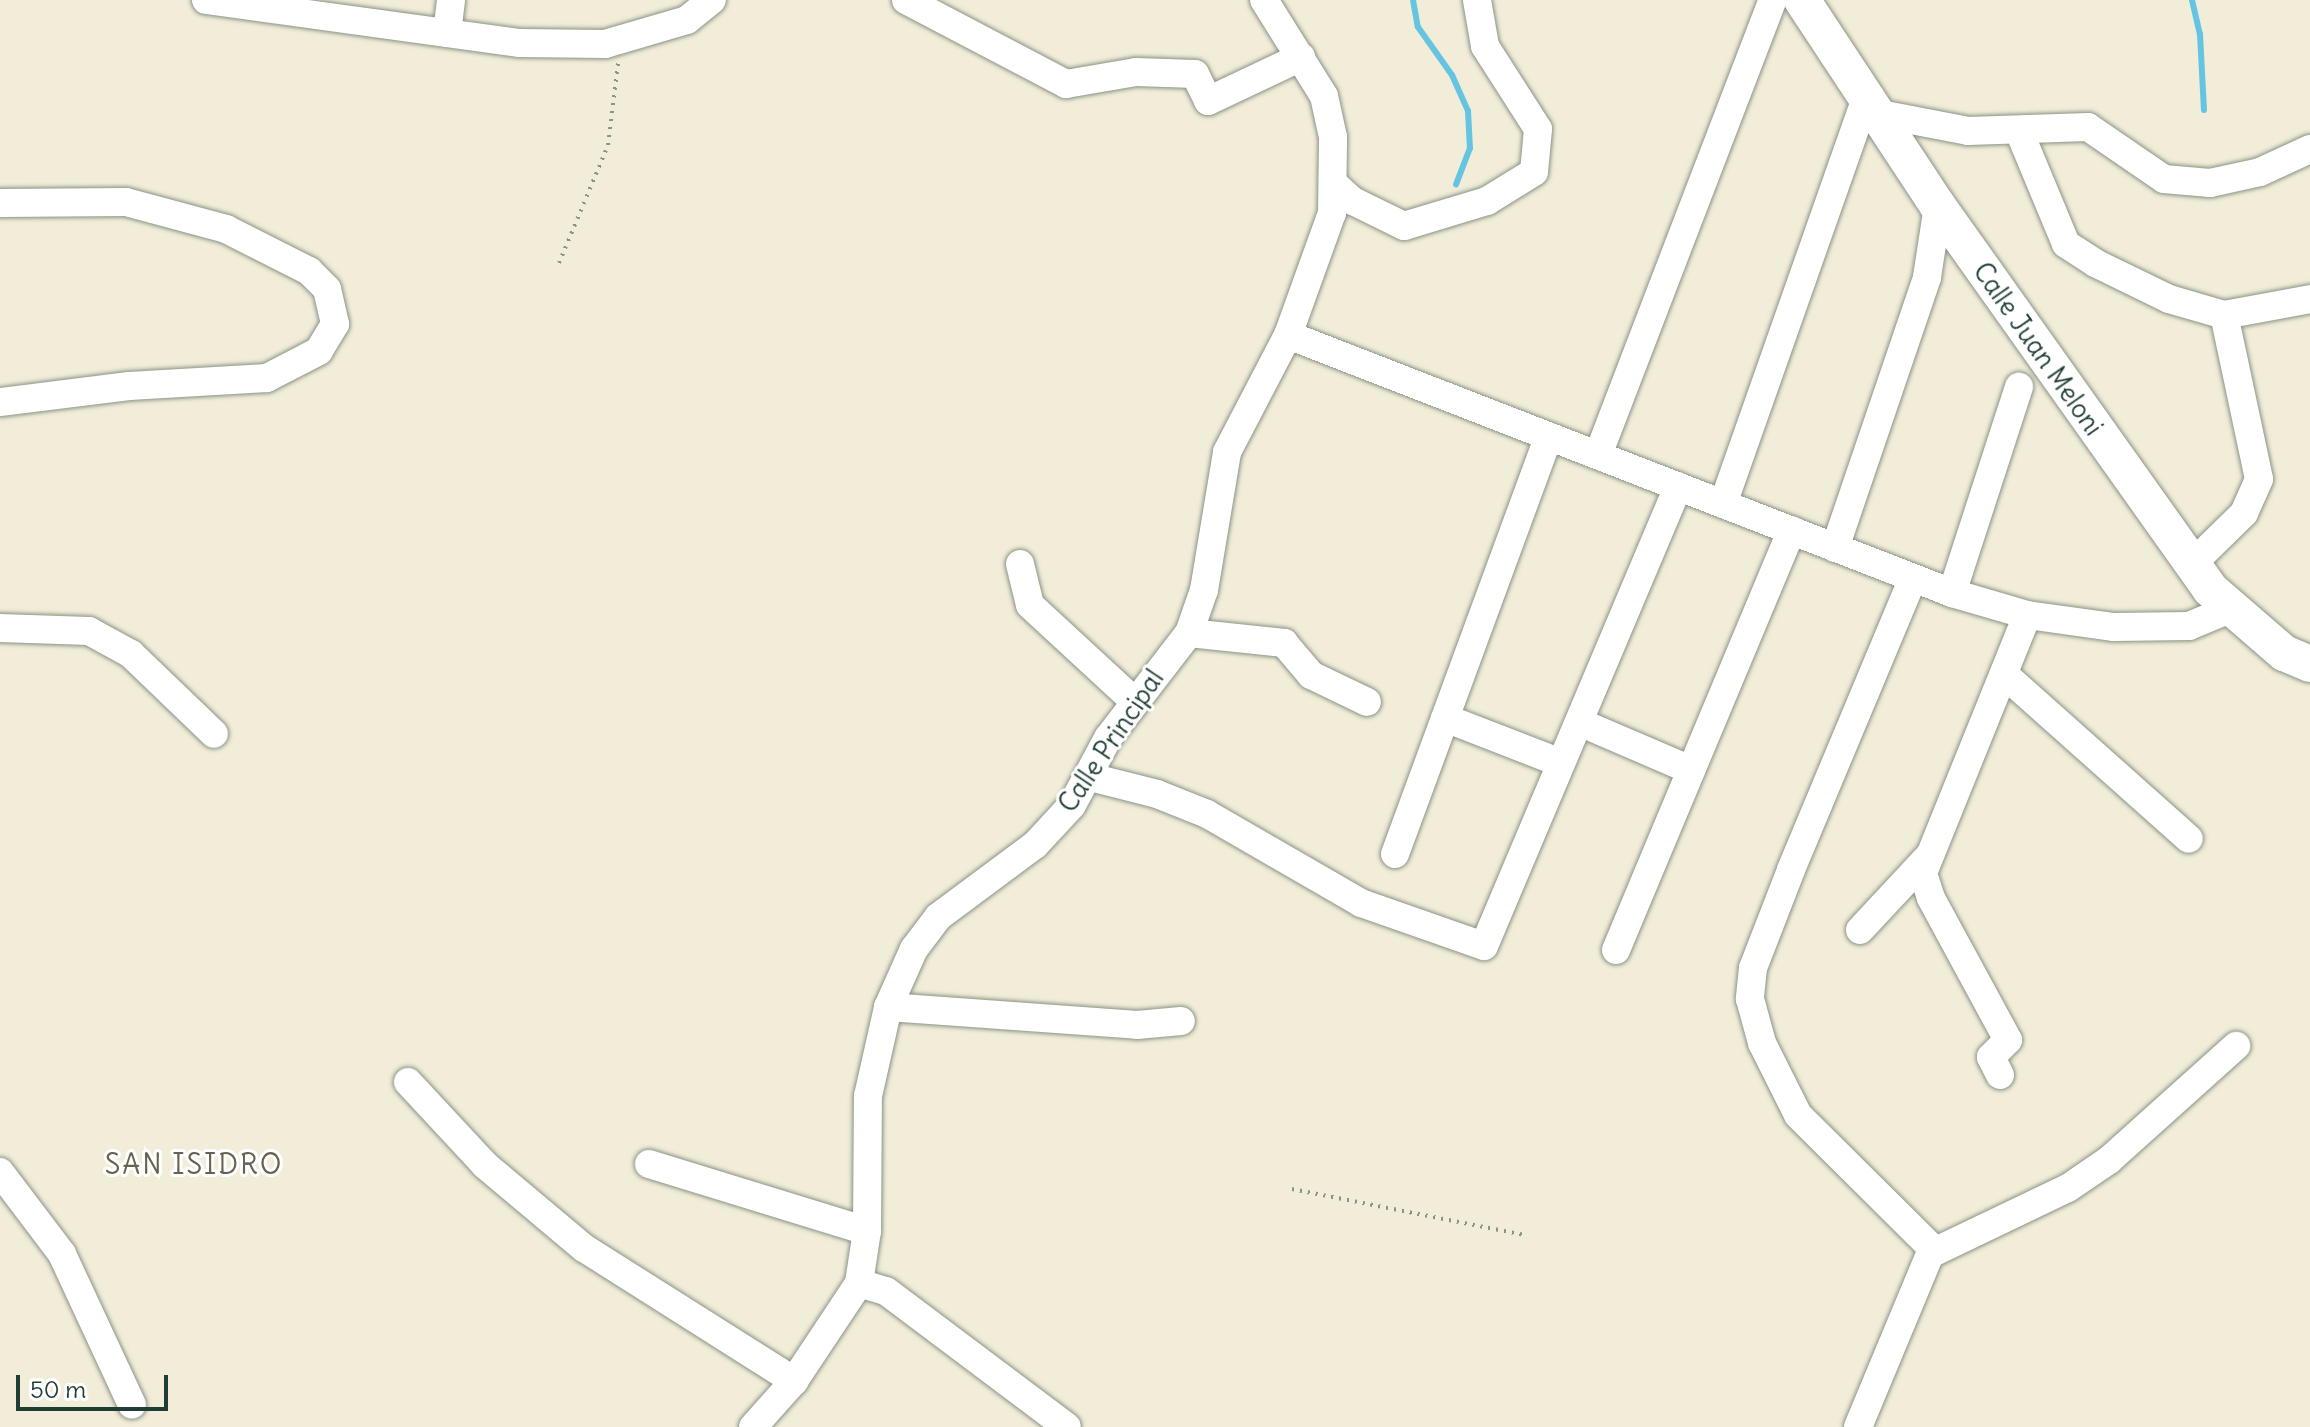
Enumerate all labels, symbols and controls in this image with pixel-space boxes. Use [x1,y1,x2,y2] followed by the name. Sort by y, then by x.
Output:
[1967,256,2109,442] street label: Calle Juan Meloni
[1052,664,1170,818] street label: Calle Principal
[105,1147,283,1181] district label: SAN ISIDRO
[20,1359,172,1409] scale bar
[30,1374,86,1404] text: 50 m

